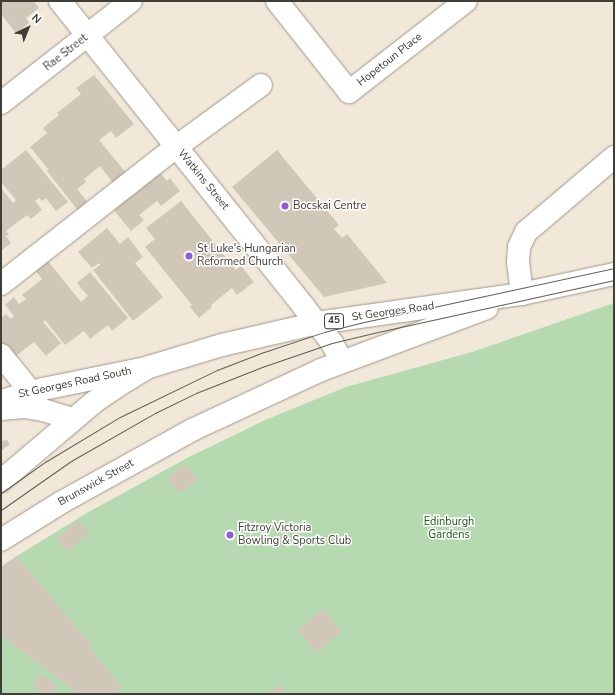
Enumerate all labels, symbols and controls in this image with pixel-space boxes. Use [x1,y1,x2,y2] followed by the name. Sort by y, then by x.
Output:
[8,8,48,48] north arrow
[28,11,45,27] text: N
[355,31,425,89] street label: Hopetoun Place
[42,32,90,74] street label: Rae Street
[175,147,231,213] street label: Watkins Street
[293,199,366,213] place label: Bocskai Centre
[280,201,290,211] marker: Bocskai Centre
[197,243,296,269] place label: St Luke's Hungarian Reformed Church
[184,251,194,261] marker: St Luke's Hungarian Reformed Church
[351,300,435,324] street label: St Georges Road
[324,313,344,329] road number: 45
[17,365,133,401] street label: St Georges Road South
[56,457,136,509] street label: Brunswick Street
[424,516,474,542] park label: Edinburgh Gardens
[238,522,351,548] place label: Fitzroy Victoria Bowling & Sports Club
[225,530,235,540] marker: Fitzroy Victoria Bowling & Sports Club

